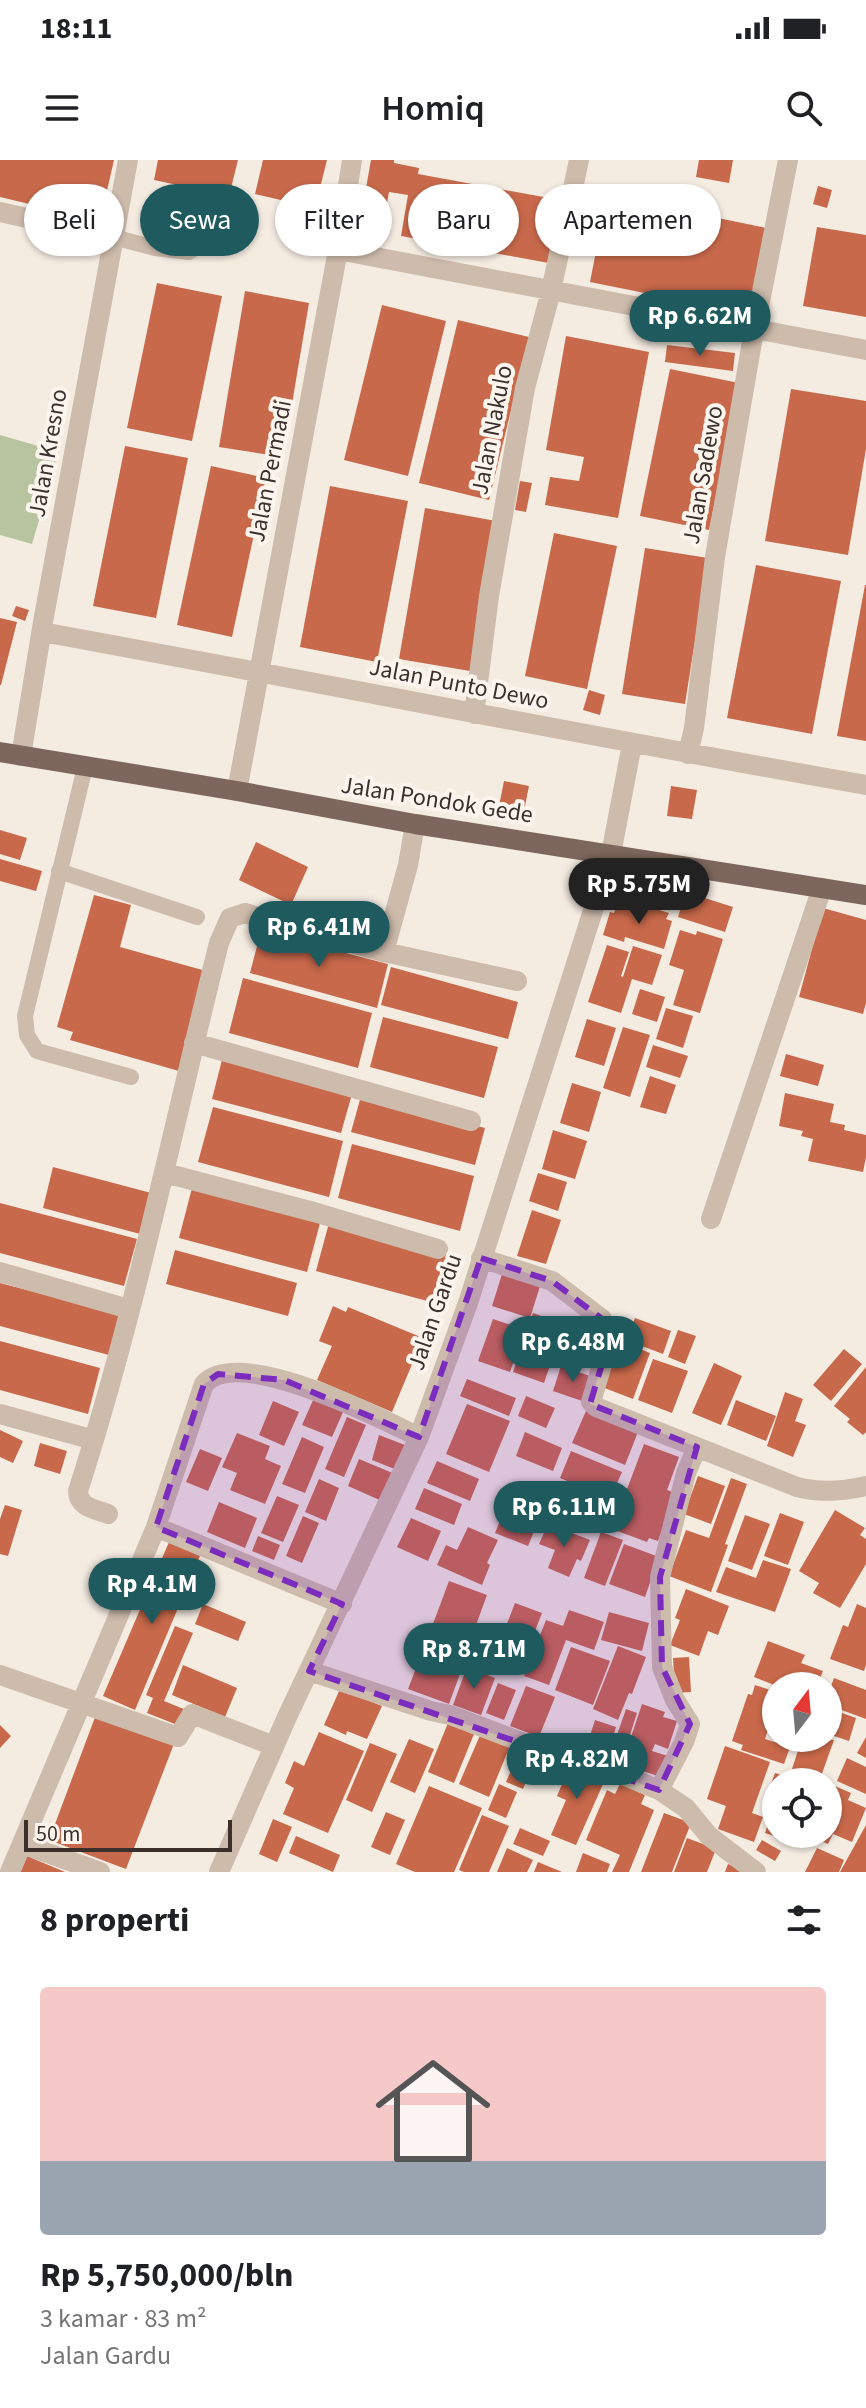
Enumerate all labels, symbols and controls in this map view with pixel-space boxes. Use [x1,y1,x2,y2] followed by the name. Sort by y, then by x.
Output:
[40,7,112,50] text: 18:11
[381,83,485,134] text: Homiq
[40,86,84,130] icon: menu
[782,86,826,130] icon: search
[24,184,124,256] chip: Beli
[140,184,259,256] chip: Sewa
[275,184,392,256] chip: Filter
[408,184,519,256] chip: Baru
[535,184,721,256] chip: Apartemen
[617,290,783,358] pin: Rp 6.62M
[648,297,752,334] text: Rp 6.62M
[462,362,522,498] street label: Jalan Nakulo
[19,386,77,520] street label: Jalan Kresno
[239,397,301,545] street label: Jalan Permadi
[674,403,732,547] street label: Jalan Sadewo
[366,649,552,719] street label: Jalan Punto Dewo
[339,768,535,832] street label: Jalan Pondok Gede
[556,858,722,926] pin: Rp 5.75M
[587,865,691,902] text: Rp 5.75M
[236,901,402,969] pin: Rp 6.41M
[267,908,371,945] text: Rp 6.41M
[399,1249,471,1375] street label: Jalan Gardu
[490,1316,656,1384] pin: Rp 6.48M
[521,1323,625,1360] text: Rp 6.48M
[481,1481,647,1549] pin: Rp 6.11M
[512,1488,616,1525] text: Rp 6.11M
[78,1558,226,1626] pin: Rp 4.1M
[106,1565,198,1602] text: Rp 4.1M
[391,1623,557,1691] pin: Rp 8.71M
[422,1630,526,1667] text: Rp 8.71M
[762,1672,842,1752] north arrow
[762,1672,842,1848] map controls
[494,1733,660,1801] pin: Rp 4.82M
[525,1740,629,1777] text: Rp 4.82M
[762,1768,842,1848] button: locate
[24,1816,232,1852] scale bar
[36,1818,81,1850] text: 50 m
[40,1896,189,1945] text: 8 properti
[782,1898,826,1942] icon: filters
[361,2039,505,2183] icon: home
[40,2251,293,2300] text: Rp 5,750,000/bln
[40,2300,207,2337] text: 3 kamar · 83 m²
[40,2337,171,2374] text: Jalan Gardu

